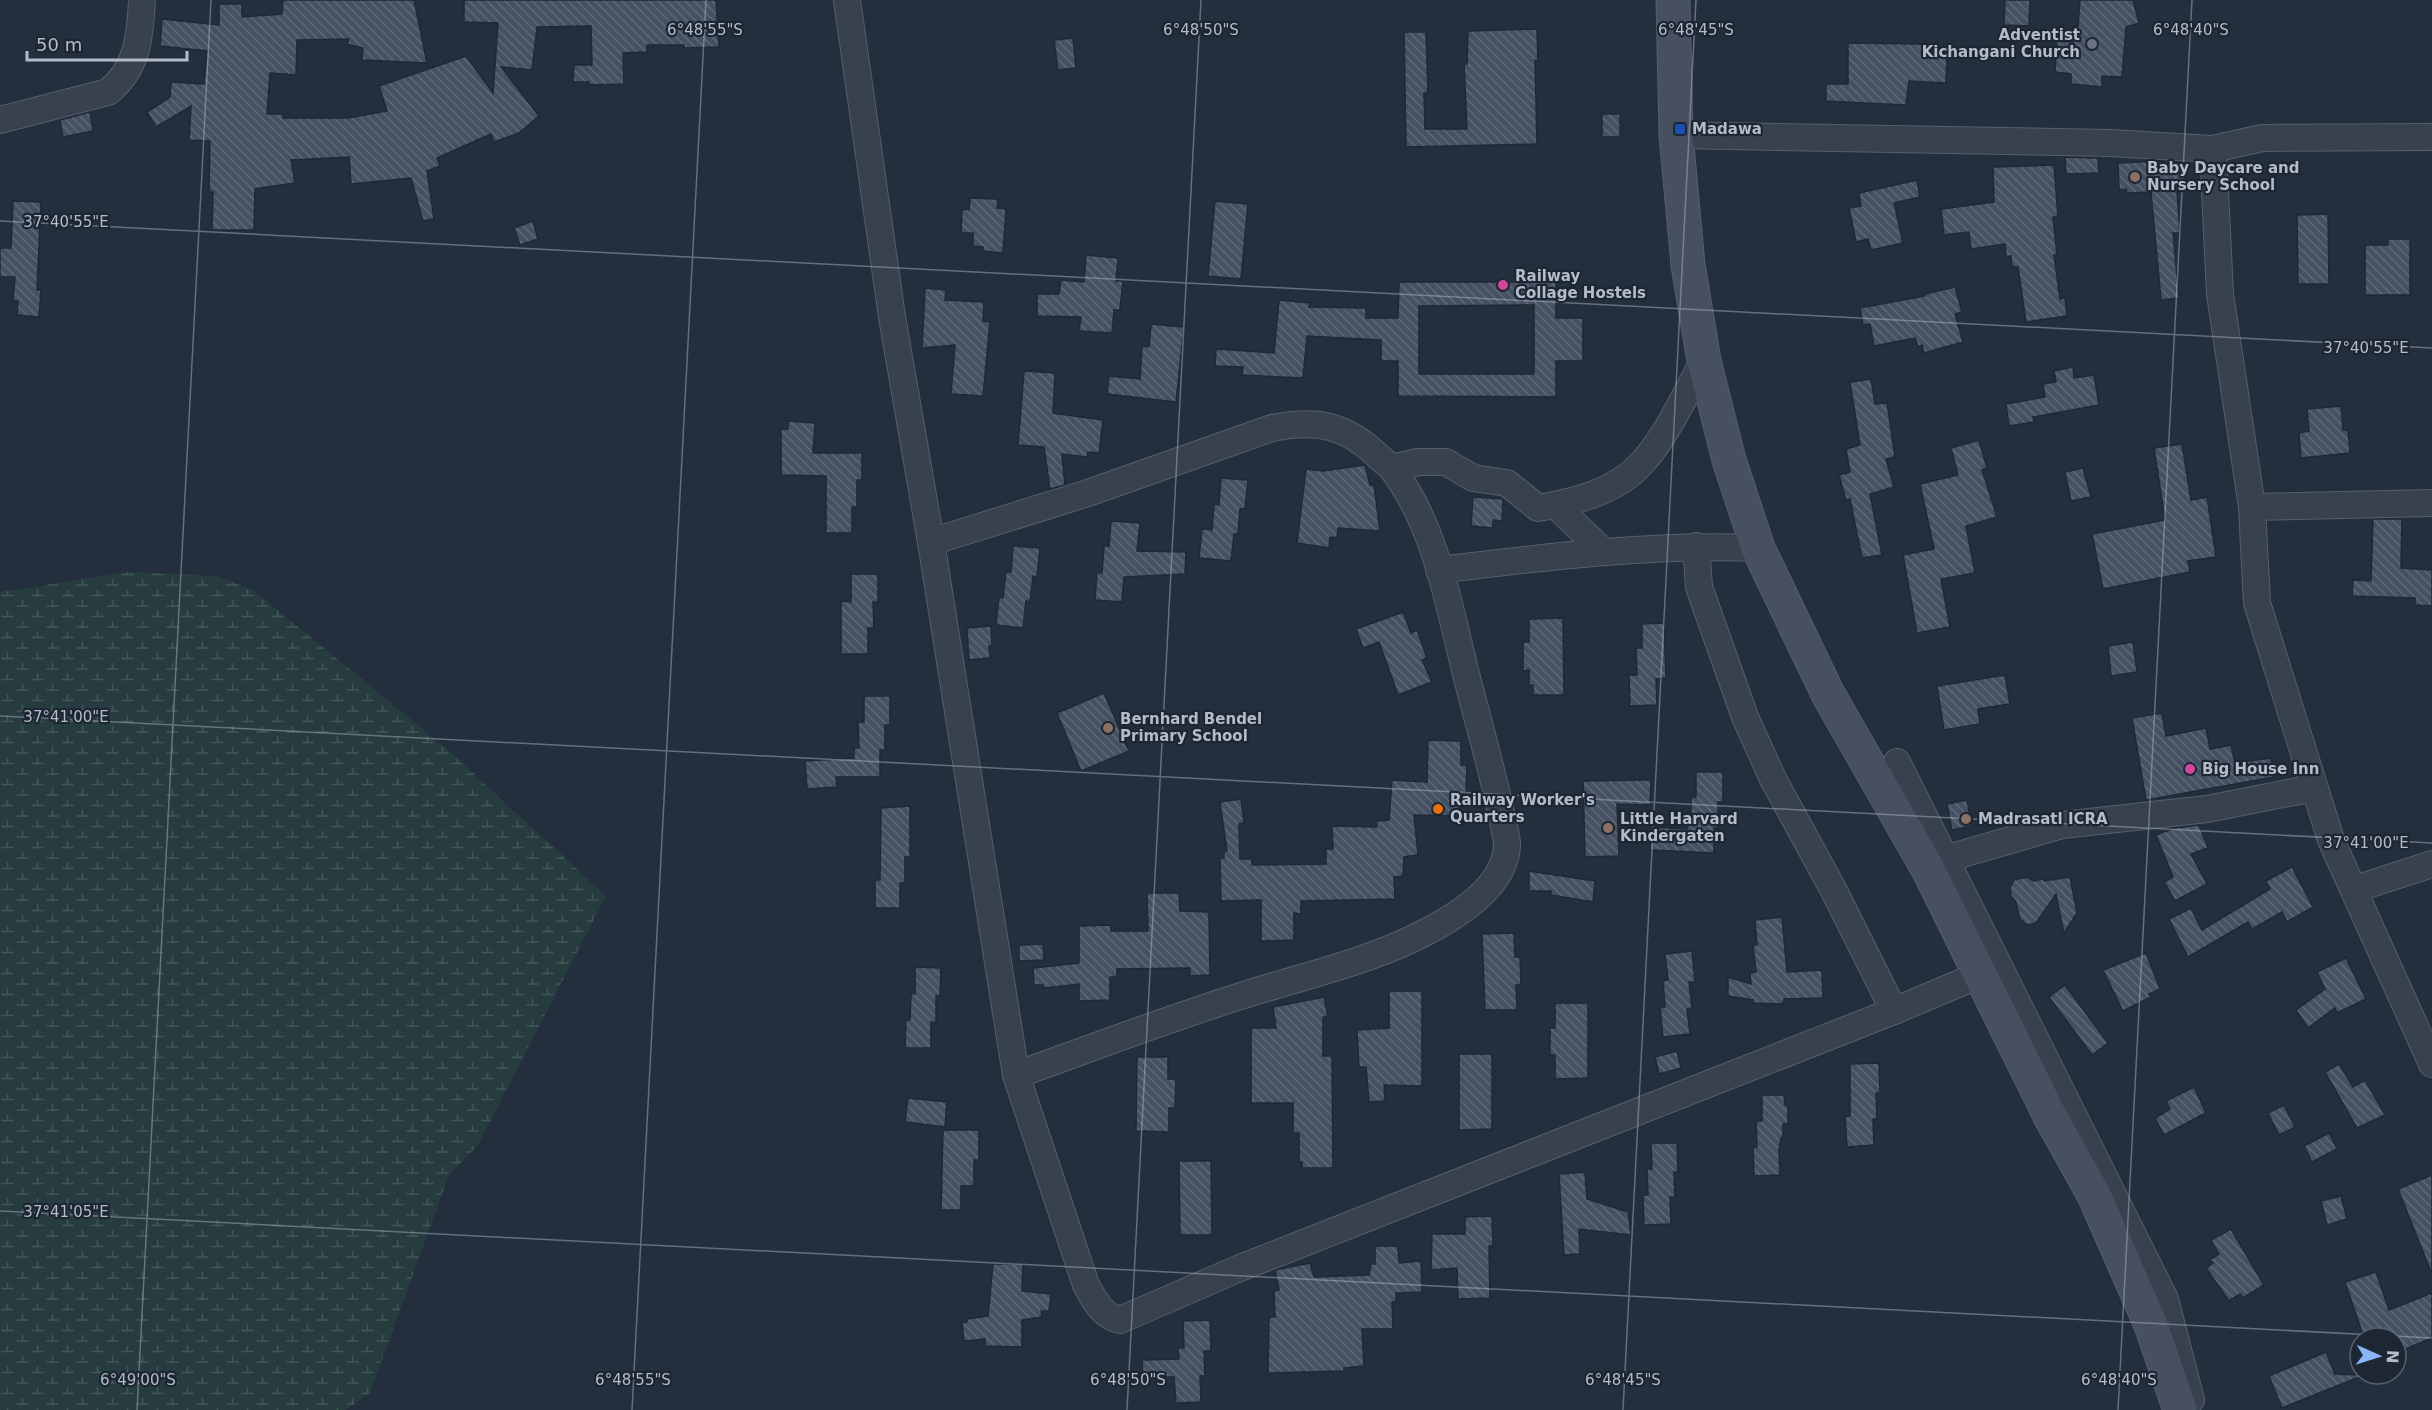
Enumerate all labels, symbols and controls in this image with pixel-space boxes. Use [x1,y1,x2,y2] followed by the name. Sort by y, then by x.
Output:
[667,21,743,39] text: 6°48'55"S
[1163,21,1239,39] text: 6°48'50"S
[1658,21,1734,39] text: 6°48'45"S
[2153,21,2229,39] text: 6°48'40"S
[27,24,188,62] scale bar
[1922,26,2080,61] place label: Adventist Kichangani Church
[36,34,82,55] text: 50 m
[2085,37,2099,51] marker: Adventist Kichangani Church
[1692,120,1762,138] place label: Madawa
[1673,122,1687,136] marker: Madawa
[2147,159,2300,194] place label: Baby Daycare and Nursery School
[2128,170,2142,184] marker: Baby Daycare and Nursery School
[23,213,109,231] text: 37°40'55"E
[1515,267,1646,302] place label: Railway Collage Hostels
[1496,278,1510,292] marker: Railway Collage Hostels
[2323,339,2409,357] text: 37°40'55"E
[23,708,109,726] text: 37°41'00"E
[1120,710,1262,745] place label: Bernhard Bendel Primary School
[1101,721,1115,735] marker: Bernhard Bendel Primary School
[2202,760,2319,778] place label: Big House Inn
[2183,762,2197,776] marker: Big House Inn
[1450,791,1595,826] place label: Railway Worker's Quarters
[1431,802,1445,816] marker: Railway Worker's Quarters
[1620,810,1738,845] place label: Little Harvard Kindergaten
[1978,810,2108,828] place label: Madrasatl ICRA
[1959,812,1973,826] marker: Madrasatl ICRA
[1601,821,1615,835] marker: Little Harvard Kindergaten
[2323,834,2409,852] text: 37°41'00"E
[23,1203,109,1221] text: 37°41'05"E
[2348,1326,2408,1386] north arrow
[2383,1350,2402,1364] text: N
[100,1371,176,1389] text: 6°49'00"S
[595,1371,671,1389] text: 6°48'55"S
[1090,1371,1166,1389] text: 6°48'50"S
[1585,1371,1661,1389] text: 6°48'45"S
[2081,1371,2157,1389] text: 6°48'40"S

